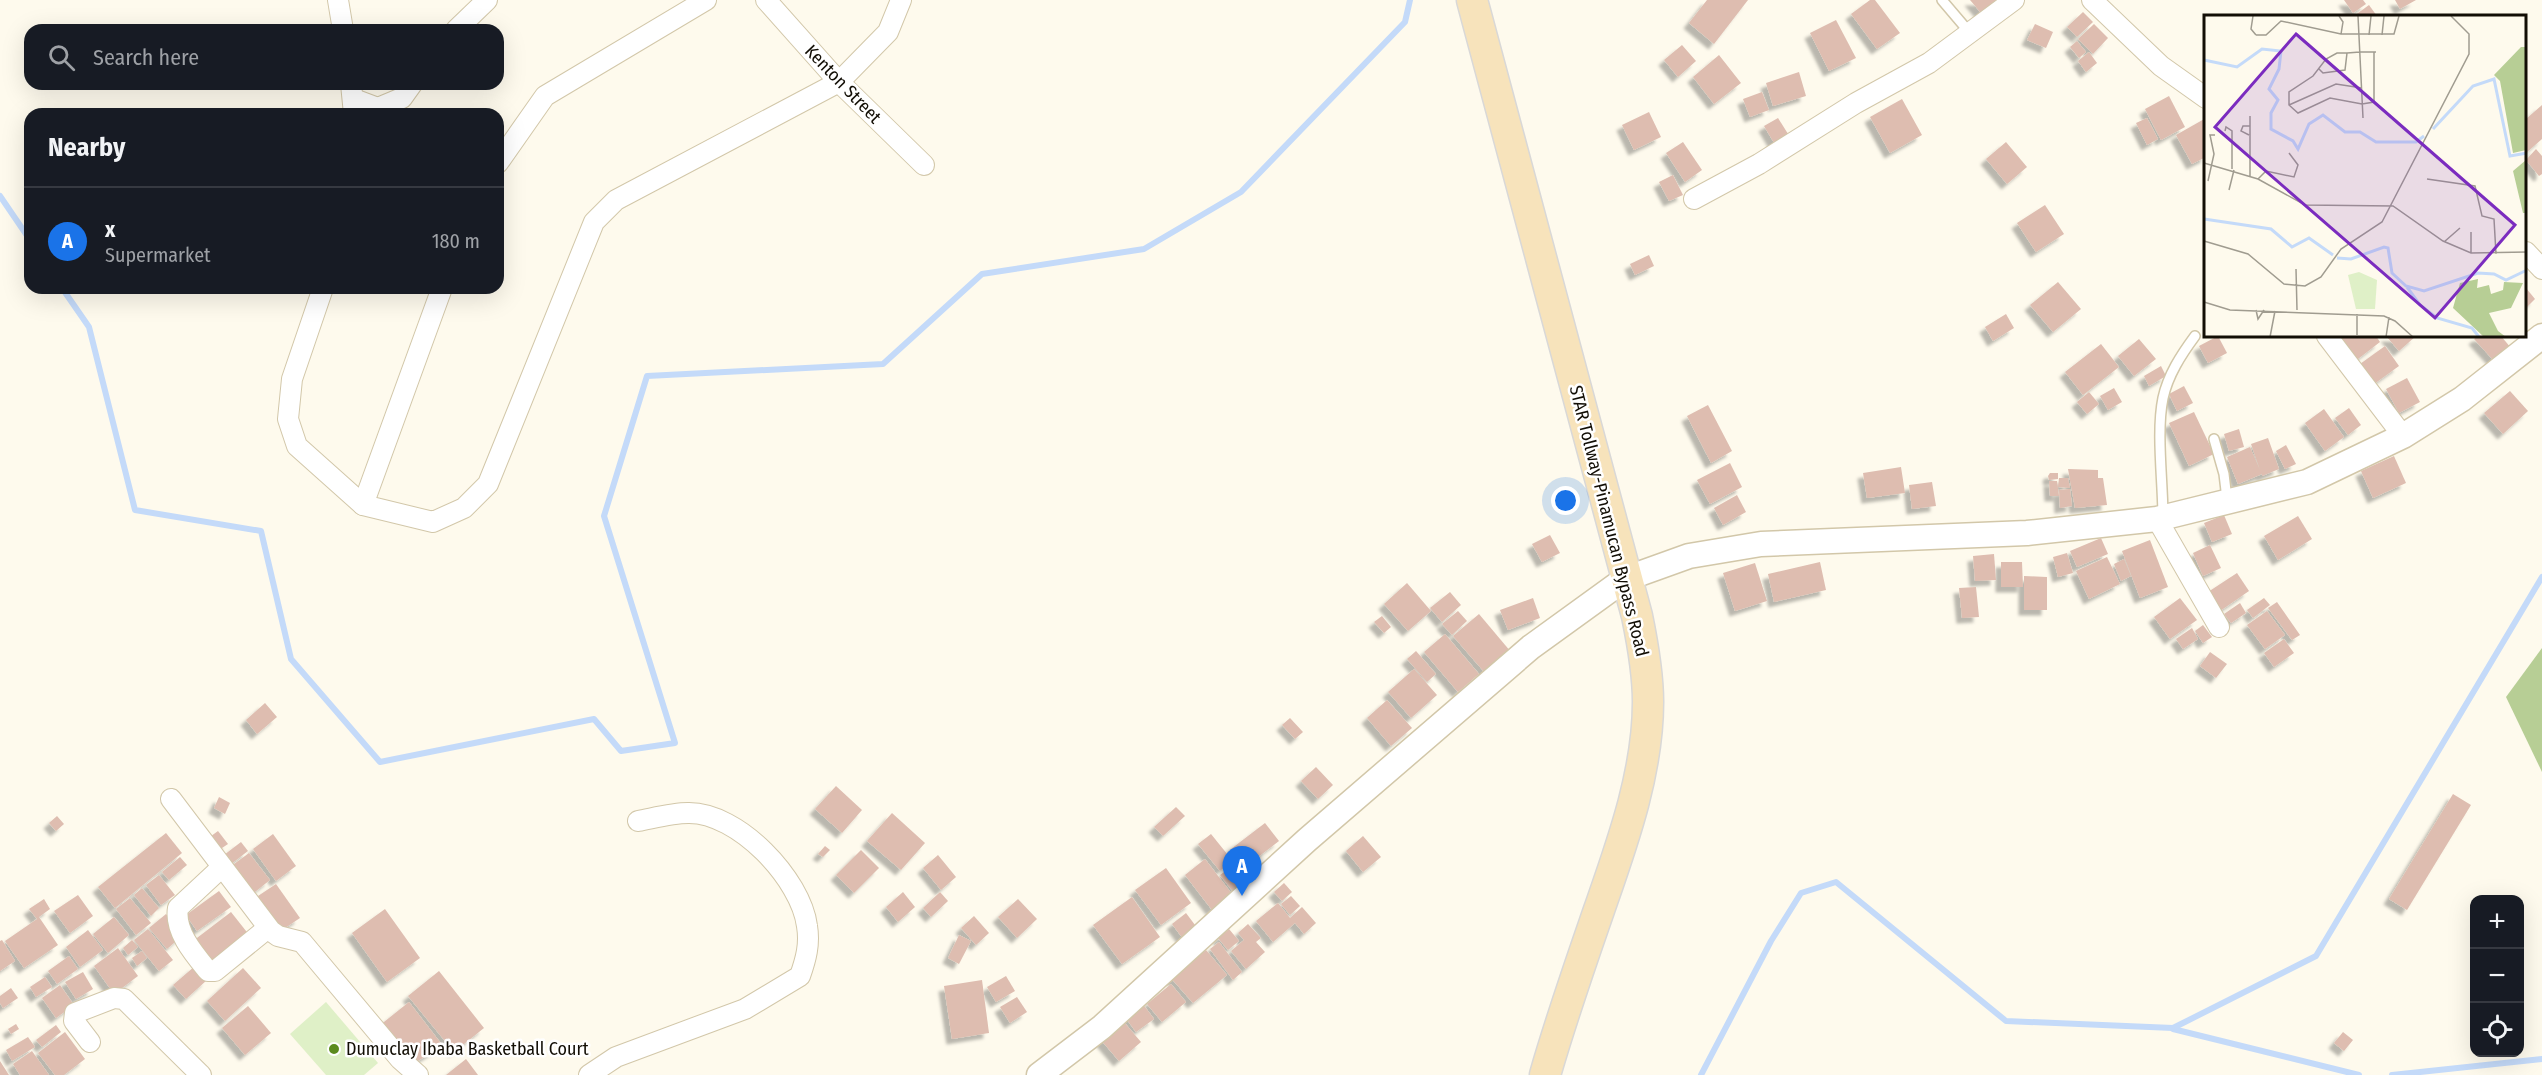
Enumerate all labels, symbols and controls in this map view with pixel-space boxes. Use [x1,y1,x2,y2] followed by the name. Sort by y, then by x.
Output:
[2204,15,2527,338] inset map
[24,24,504,90] search box
[800,40,886,128] street label: Kenton Street
[45,41,78,74] icon: search
[93,44,199,71] text: Search here
[48,132,125,163] text: Nearby
[105,216,115,243] text: x
[62,229,73,253] text: A
[432,229,480,253] text: 180 m
[105,243,211,267] text: Supermarket
[1565,383,1653,659] street label: STAR Tollway-Pinamucan Bypass Road
[1551,486,1580,515] your location
[1222,846,1262,896] pin: A
[2470,895,2524,1057] map controls
[2470,895,2524,949] button: +
[2470,949,2524,1003] button: −
[2470,1003,2524,1057] button: locate
[346,1038,589,1060] place label: Dumuclay Ibaba Basketball Court
[327,1042,341,1056] marker: Dumuclay Ibaba Basketball Court

